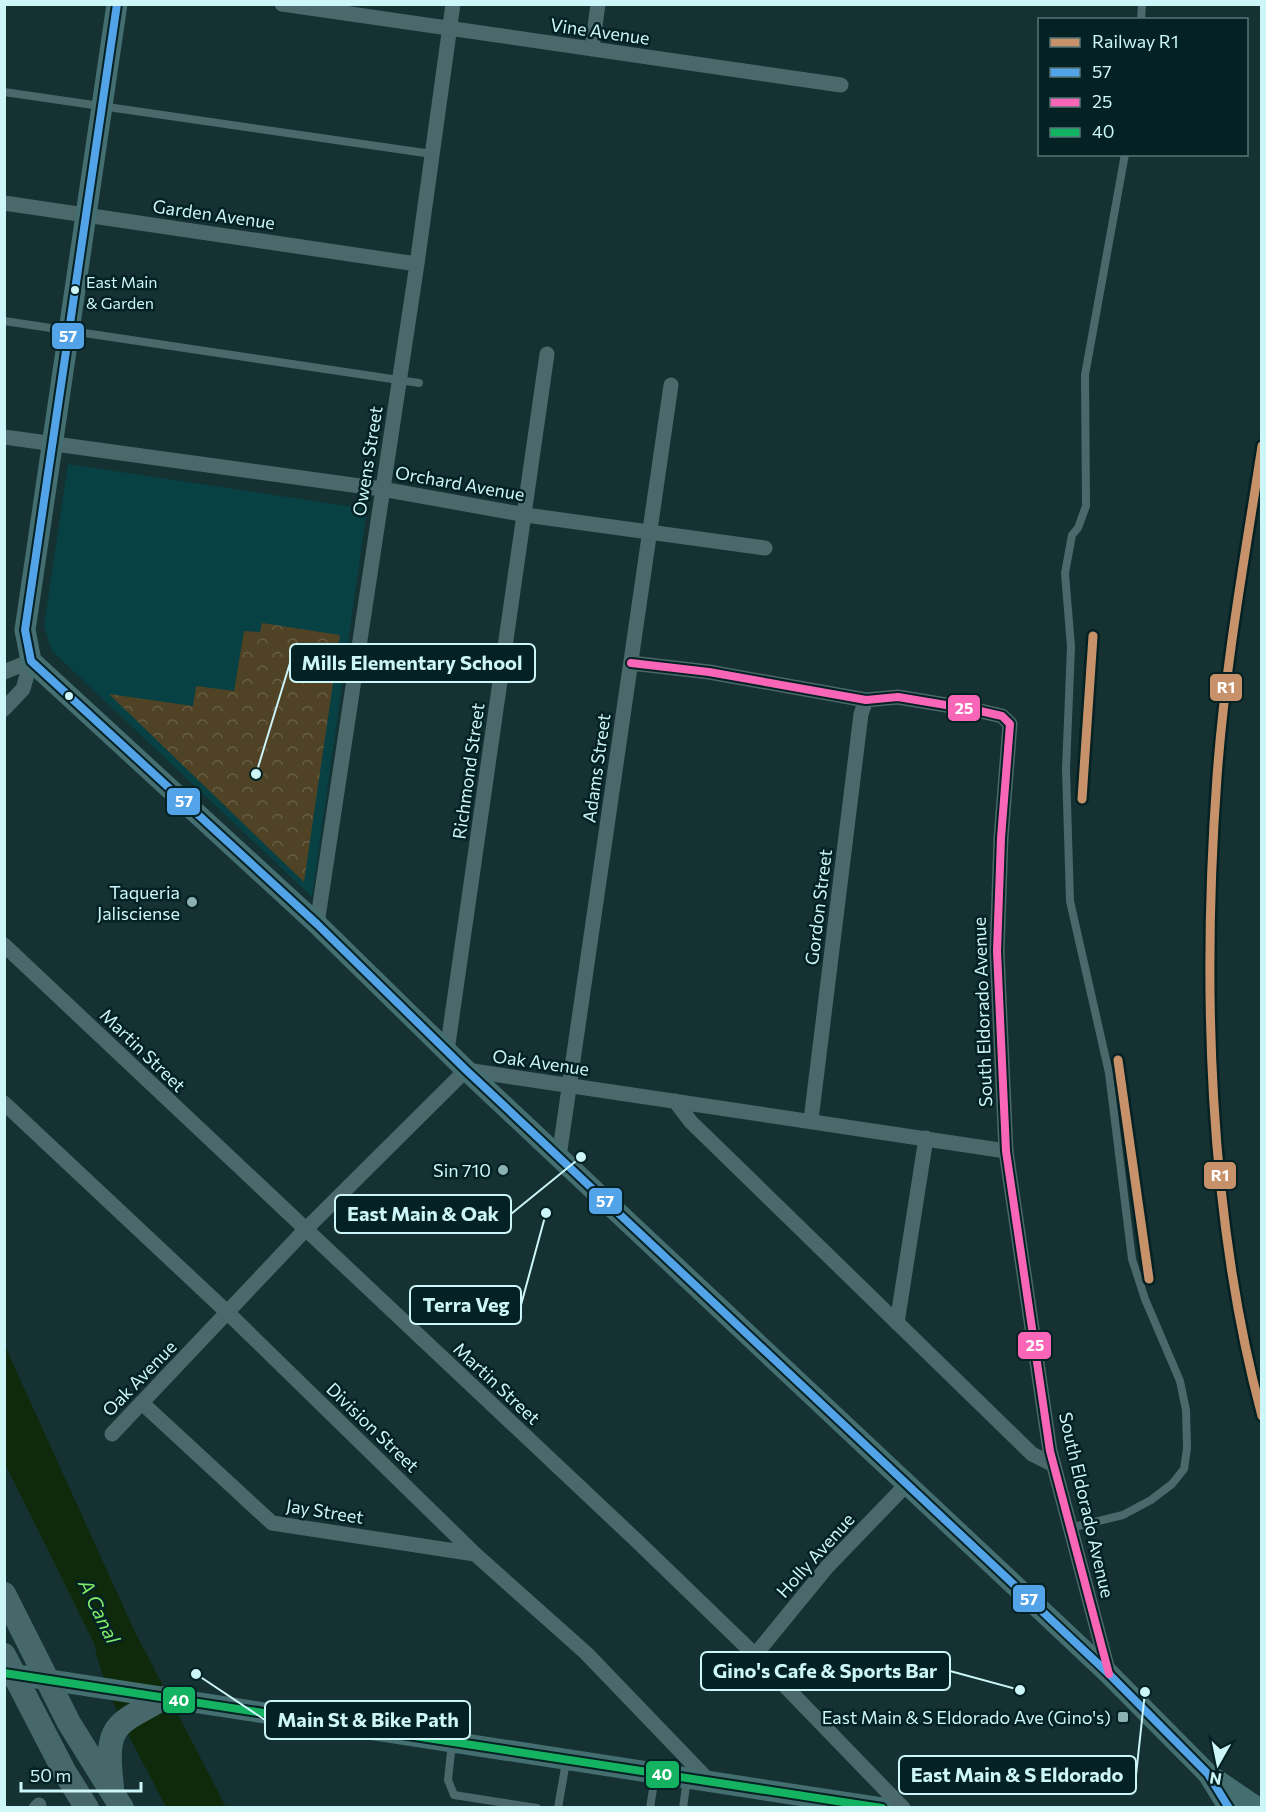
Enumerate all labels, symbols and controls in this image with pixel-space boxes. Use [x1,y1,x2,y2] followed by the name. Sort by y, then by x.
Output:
[549,13,651,49] street label: Vine Avenue
[1038,18,1248,156] legend
[1092,30,1179,52] text: Railway R1
[1092,60,1112,82] text: 57
[1092,90,1112,112] text: 25
[1092,120,1115,142] text: 40
[151,195,277,233] street label: Garden Avenue
[86,272,158,312] place label: East Main & Garden
[69,284,81,296] marker: East Main & Garden
[51,322,85,350] line badge: 57
[59,326,77,345] text: 57
[347,404,387,518] street label: Owens Street
[394,461,526,505] street label: Orchard Avenue
[290,644,535,682] callout: Mills Elementary School
[302,650,523,674] text: Mills Elementary School
[1209,673,1243,702] line badge: R1
[1217,677,1235,696] text: R1
[63,690,75,702] unlabelled marker
[947,694,981,722] line badge: 25
[955,698,973,717] text: 25
[448,701,488,841] street label: Richmond Street
[577,712,615,824] street label: Adams Street
[166,787,201,816] line badge: 57
[175,791,193,810] text: 57
[800,848,836,966] street label: Gordon Street
[97,881,180,924] place label: Taqueria Jalisciense
[185,895,199,909] marker: Taqueria Jalisciense
[968,917,996,1107] street label: South Eldorado Avenue
[96,1004,190,1096] street label: Martin Street
[491,1044,591,1080] street label: Oak Avenue
[433,1159,491,1181] place label: Sin 710
[1203,1161,1237,1190] line badge: R1
[496,1163,510,1177] marker: Sin 710
[1211,1165,1229,1184] text: R1
[588,1187,623,1215] line badge: 57
[596,1191,614,1210] text: 57
[335,1195,511,1233] callout: East Main & Oak
[347,1201,499,1225] text: East Main & Oak
[410,1286,521,1324] callout: Terra Veg
[423,1292,509,1316] text: Terra Veg
[1017,1331,1052,1360] line badge: 25
[97,1335,181,1421] street label: Oak Avenue
[1026,1335,1044,1354] text: 25
[449,1337,545,1429] street label: Martin Street
[322,1377,424,1477] street label: Division Street
[1055,1410,1119,1600] street label: South Eldorado Avenue
[285,1494,365,1528] street label: Jay Street
[771,1508,859,1602] street label: Holly Avenue
[74,1574,126,1648] water label: A Canal
[1012,1584,1046,1613] line badge: 57
[1020,1589,1038,1608] text: 57
[701,1652,950,1690] callout: Gino's Cafe & Sports Bar
[713,1658,937,1682] text: Gino's Cafe & Sports Bar
[162,1686,196,1714] line badge: 40
[169,1690,189,1709] text: 40
[265,1701,470,1739] callout: Main St & Bike Path
[822,1706,1111,1728] place label: East Main & S Eldorado Ave (Gino's)
[277,1707,459,1731] text: Main St & Bike Path
[1116,1710,1130,1724] marker: East Main & S Eldorado Ave (Gino's)
[1188,1734,1248,1794] north arrow
[21,1755,141,1793] scale bar
[899,1756,1136,1794] callout: East Main & S Eldorado
[645,1760,680,1789] line badge: 40
[911,1762,1123,1786] text: East Main & S Eldorado
[30,1764,71,1786] text: 50 m
[652,1764,672,1783] text: 40
[1208,1769,1223,1790] text: N

